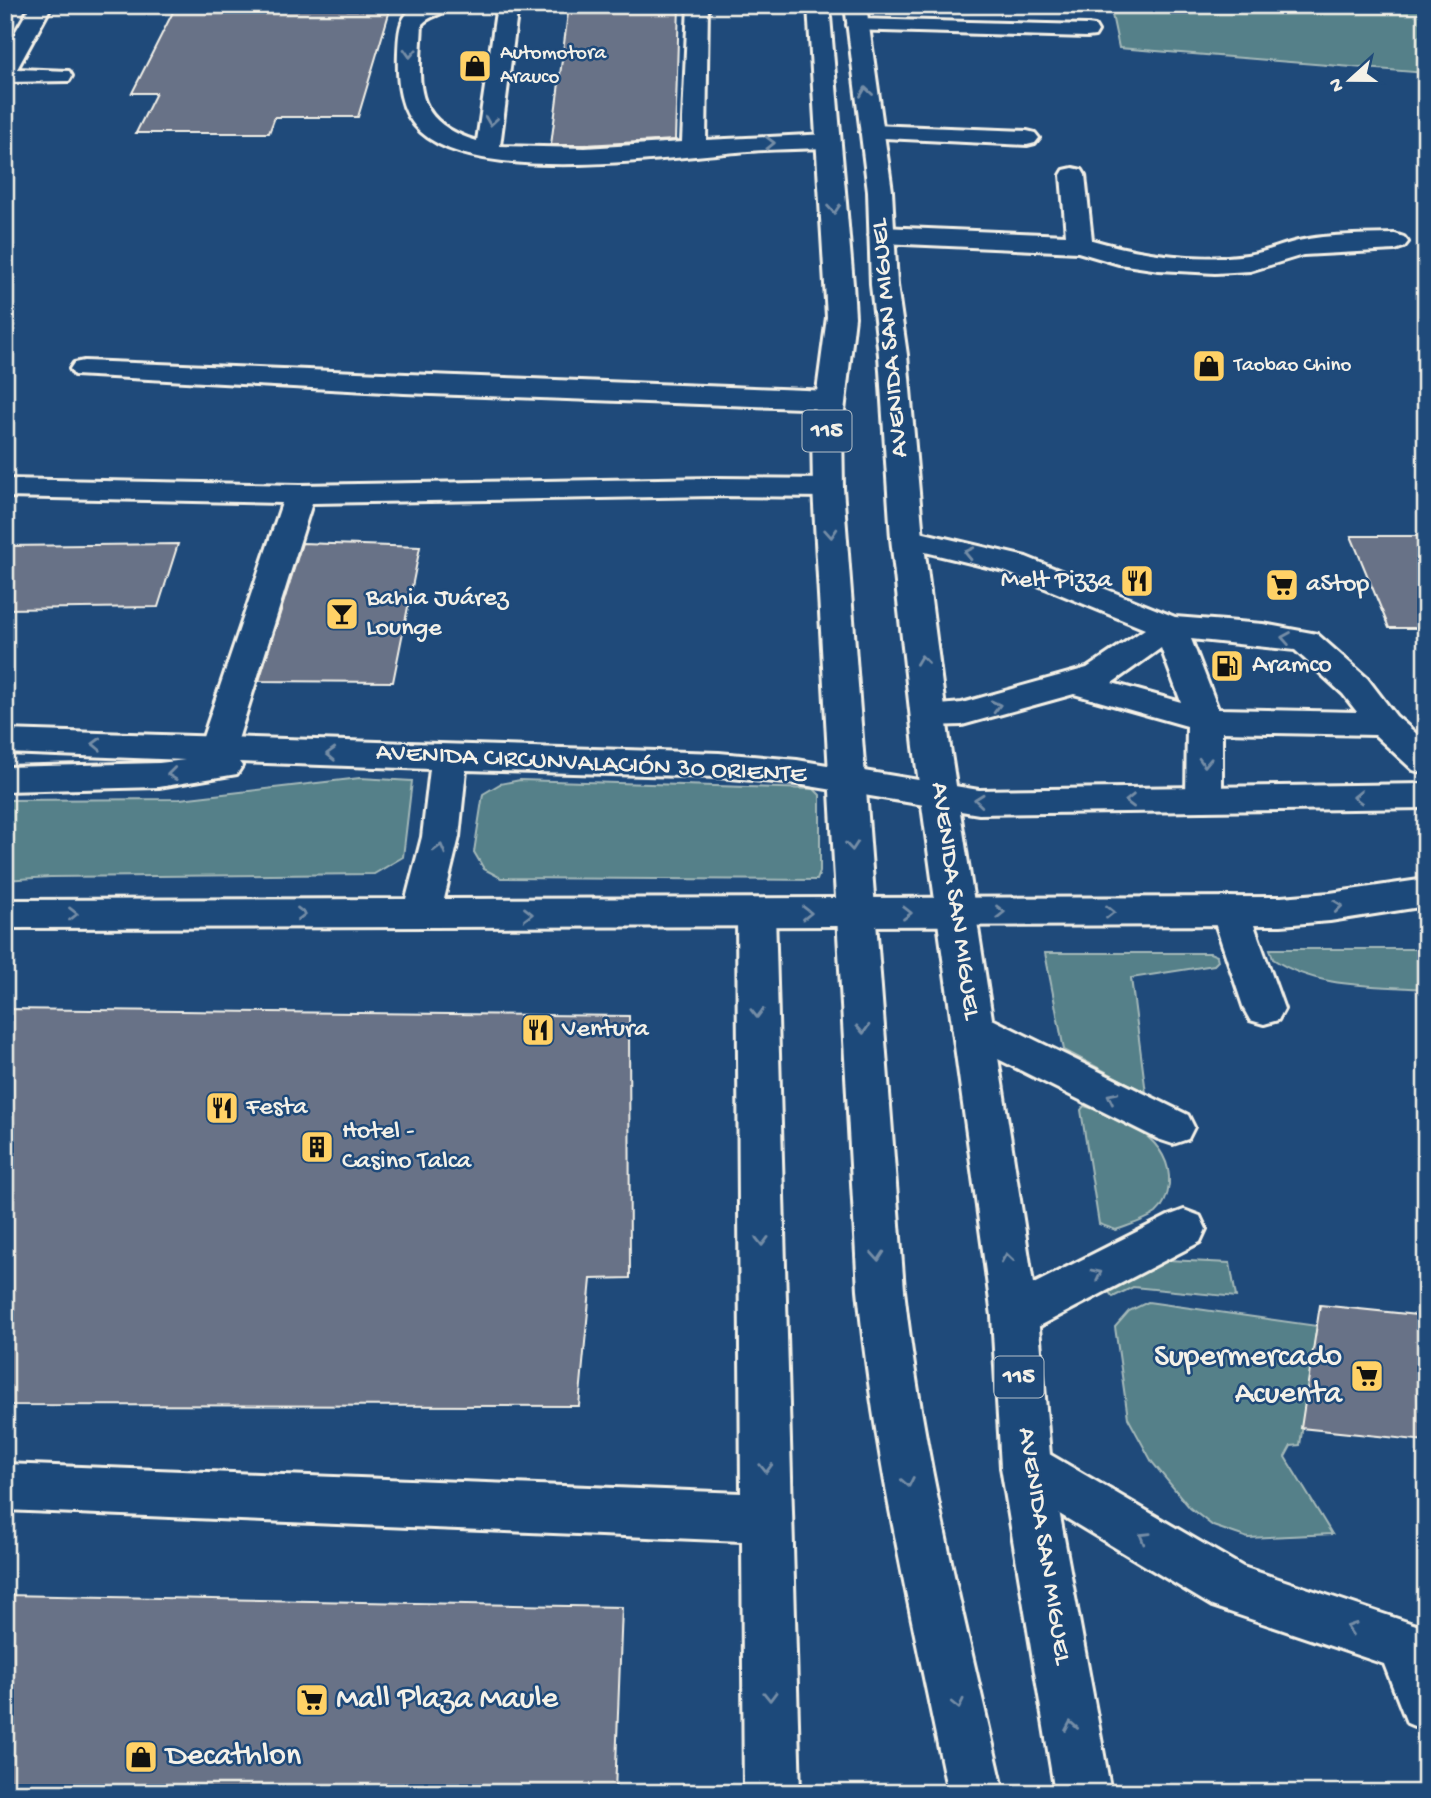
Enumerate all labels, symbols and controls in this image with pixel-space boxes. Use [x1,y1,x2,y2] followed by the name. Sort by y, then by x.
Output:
[500,42,607,91] place label: Automotora Arauco
[1316,46,1386,116] north arrow
[456,47,494,85] shop icon: Automotora Arauco
[402,49,418,59] one-way arrow
[1324,75,1350,95] text: N
[859,86,874,98] one-way arrow
[484,115,499,127] one-way arrow
[765,136,776,151] one-way arrow
[826,204,841,215] one-way arrow
[865,216,917,459] street label: AVENIDA SAN MIGUEL
[1190,347,1228,385] shop icon: Taobao Chino
[1233,354,1351,379] place label: Taobao Chino
[802,410,852,452] road number: 115
[823,528,838,539] one-way arrow
[963,547,975,561] one-way arrow
[1118,562,1156,600] restaurant icon: Melt Pizza
[1001,566,1114,597] place label: Melt Pizza
[1263,566,1301,604] supermarket icon: aStop
[1306,570,1370,601] place label: aStop
[365,584,510,645] place label: Bahia Juárez Lounge
[323,595,361,633] bar icon: Bahia Juárez Lounge
[1280,631,1292,646] one-way arrow
[1208,647,1246,685] fuel station icon: Aramco
[1252,651,1332,682] place label: Aramco
[915,654,930,666] one-way arrow
[990,700,1002,714] one-way arrow
[91,737,102,752] one-way arrow
[375,738,808,792] street label: AVENIDA CIRCUNVALACIÓN 30 ORIENTE
[325,746,336,761] one-way arrow
[1198,757,1213,768] one-way arrow
[166,766,178,781] one-way arrow
[922,780,986,1023] street label: AVENIDA SAN MIGUEL
[1352,789,1363,804] one-way arrow
[973,793,985,808] one-way arrow
[1124,793,1135,808] one-way arrow
[844,841,859,852] one-way arrow
[432,843,446,855] one-way arrow
[1332,899,1344,914] one-way arrow
[995,904,1005,920] one-way arrow
[1106,904,1116,920] one-way arrow
[802,905,812,921] one-way arrow
[902,905,913,921] one-way arrow
[69,906,79,922] one-way arrow
[296,906,307,922] one-way arrow
[524,906,534,922] one-way arrow
[750,1008,765,1019] one-way arrow
[519,1011,557,1049] restaurant icon: Ventura
[561,1015,650,1046] place label: Ventura
[856,1024,871,1035] one-way arrow
[203,1089,241,1127] restaurant icon: Festa
[1107,1091,1119,1105] one-way arrow
[245,1093,309,1124] place label: Festa
[342,1117,473,1178] place label: Hotel - Casino Talca
[298,1128,336,1166] building icon: Hotel - Casino Talca
[754,1236,769,1247] one-way arrow
[871,1251,886,1262] one-way arrow
[999,1252,1014,1264] one-way arrow
[1090,1268,1103,1282] one-way arrow
[1154,1339,1343,1414] place label: Supermercado Acuenta
[995,1357,1044,1398] road number: 115
[1348,1357,1386,1395] supermarket icon: Supermercado Acuenta
[1009,1425,1077,1668] street label: AVENIDA SAN MIGUEL
[758,1463,773,1474] one-way arrow
[900,1476,915,1488] one-way arrow
[1139,1532,1152,1545] one-way arrow
[1346,1622,1358,1636] one-way arrow
[293,1681,331,1719] supermarket icon: Mall Plaza Maule
[336,1681,559,1719] place label: Mall Plaza Maule
[762,1691,778,1701] one-way arrow
[950,1697,964,1709] one-way arrow
[1065,1720,1080,1732] one-way arrow
[122,1738,160,1776] shop icon: Decathlon
[164,1738,301,1776] place label: Decathlon

